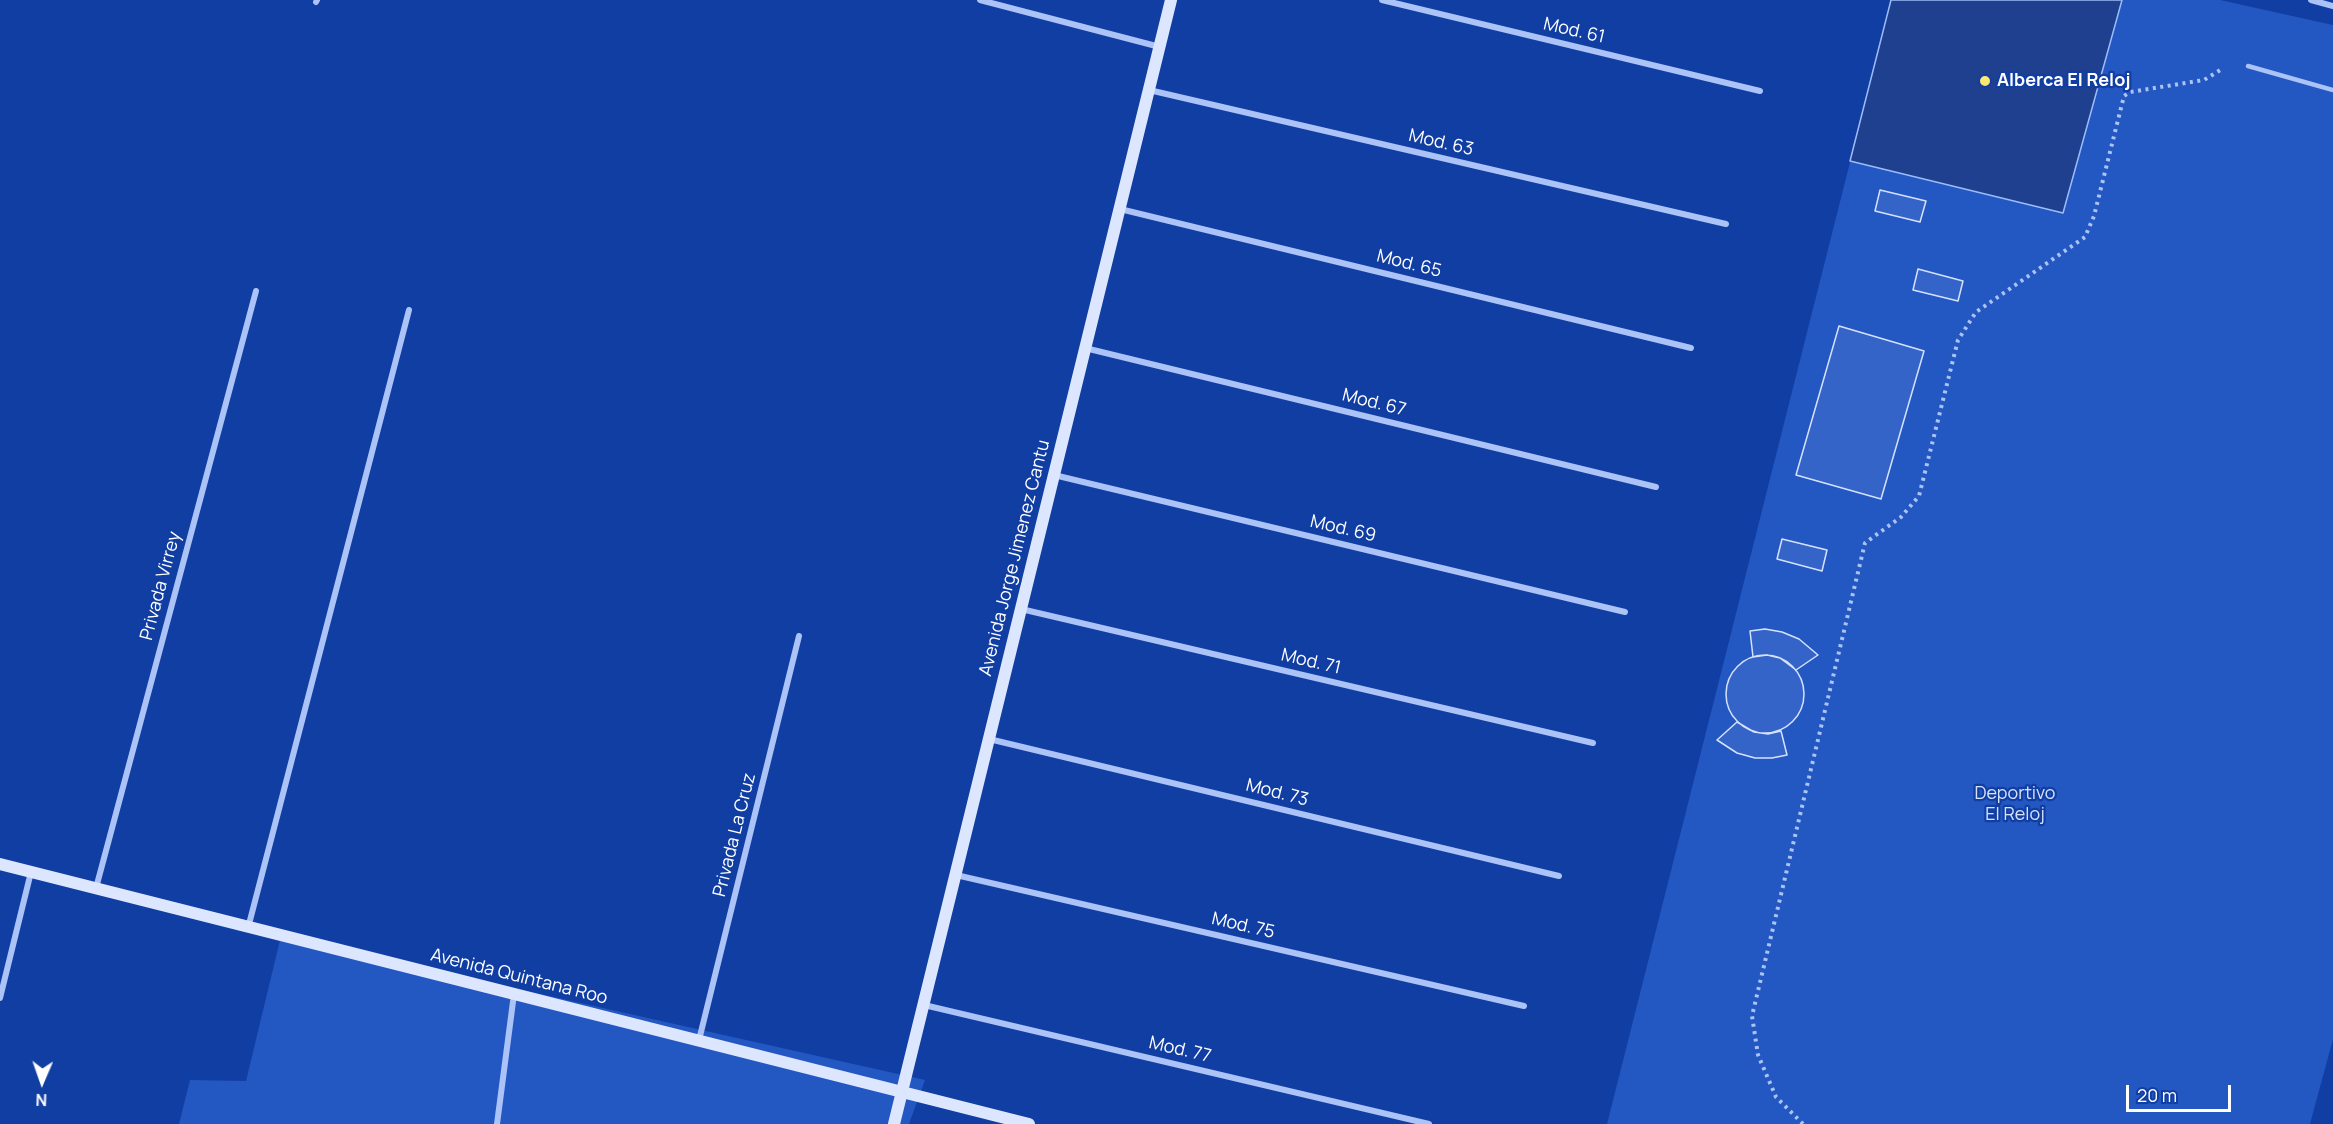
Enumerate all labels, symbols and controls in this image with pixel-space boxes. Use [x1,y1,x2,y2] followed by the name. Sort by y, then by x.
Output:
[1541,13,1607,49] street label: Mod. 61
[1997,70,2130,92] place label: Alberca El Reloj
[1978,74,1992,88] marker: Alberca El Reloj
[1407,125,1475,161] street label: Mod. 63
[1374,246,1444,282] street label: Mod. 65
[1340,385,1408,421] street label: Mod. 67
[975,438,1055,678] street label: Avenida Jorge Jimenez Cantu
[1308,511,1378,547] street label: Mod. 69
[136,529,186,643] street label: Privada Virrey
[1279,645,1343,679] street label: Mod. 71
[709,771,761,899] street label: Privada La Cruz
[1244,775,1310,811] street label: Mod. 73
[1975,783,2055,826] park label: Deportivo El Reloj
[1209,908,1277,944] street label: Mod. 75
[428,945,610,1009] street label: Avenida Quintana Roo
[1147,1032,1213,1068] street label: Mod. 77
[12,1052,72,1112] north arrow
[2129,1073,2234,1111] scale bar
[2137,1083,2177,1107] text: 20 m
[35,1089,48,1111] text: N

